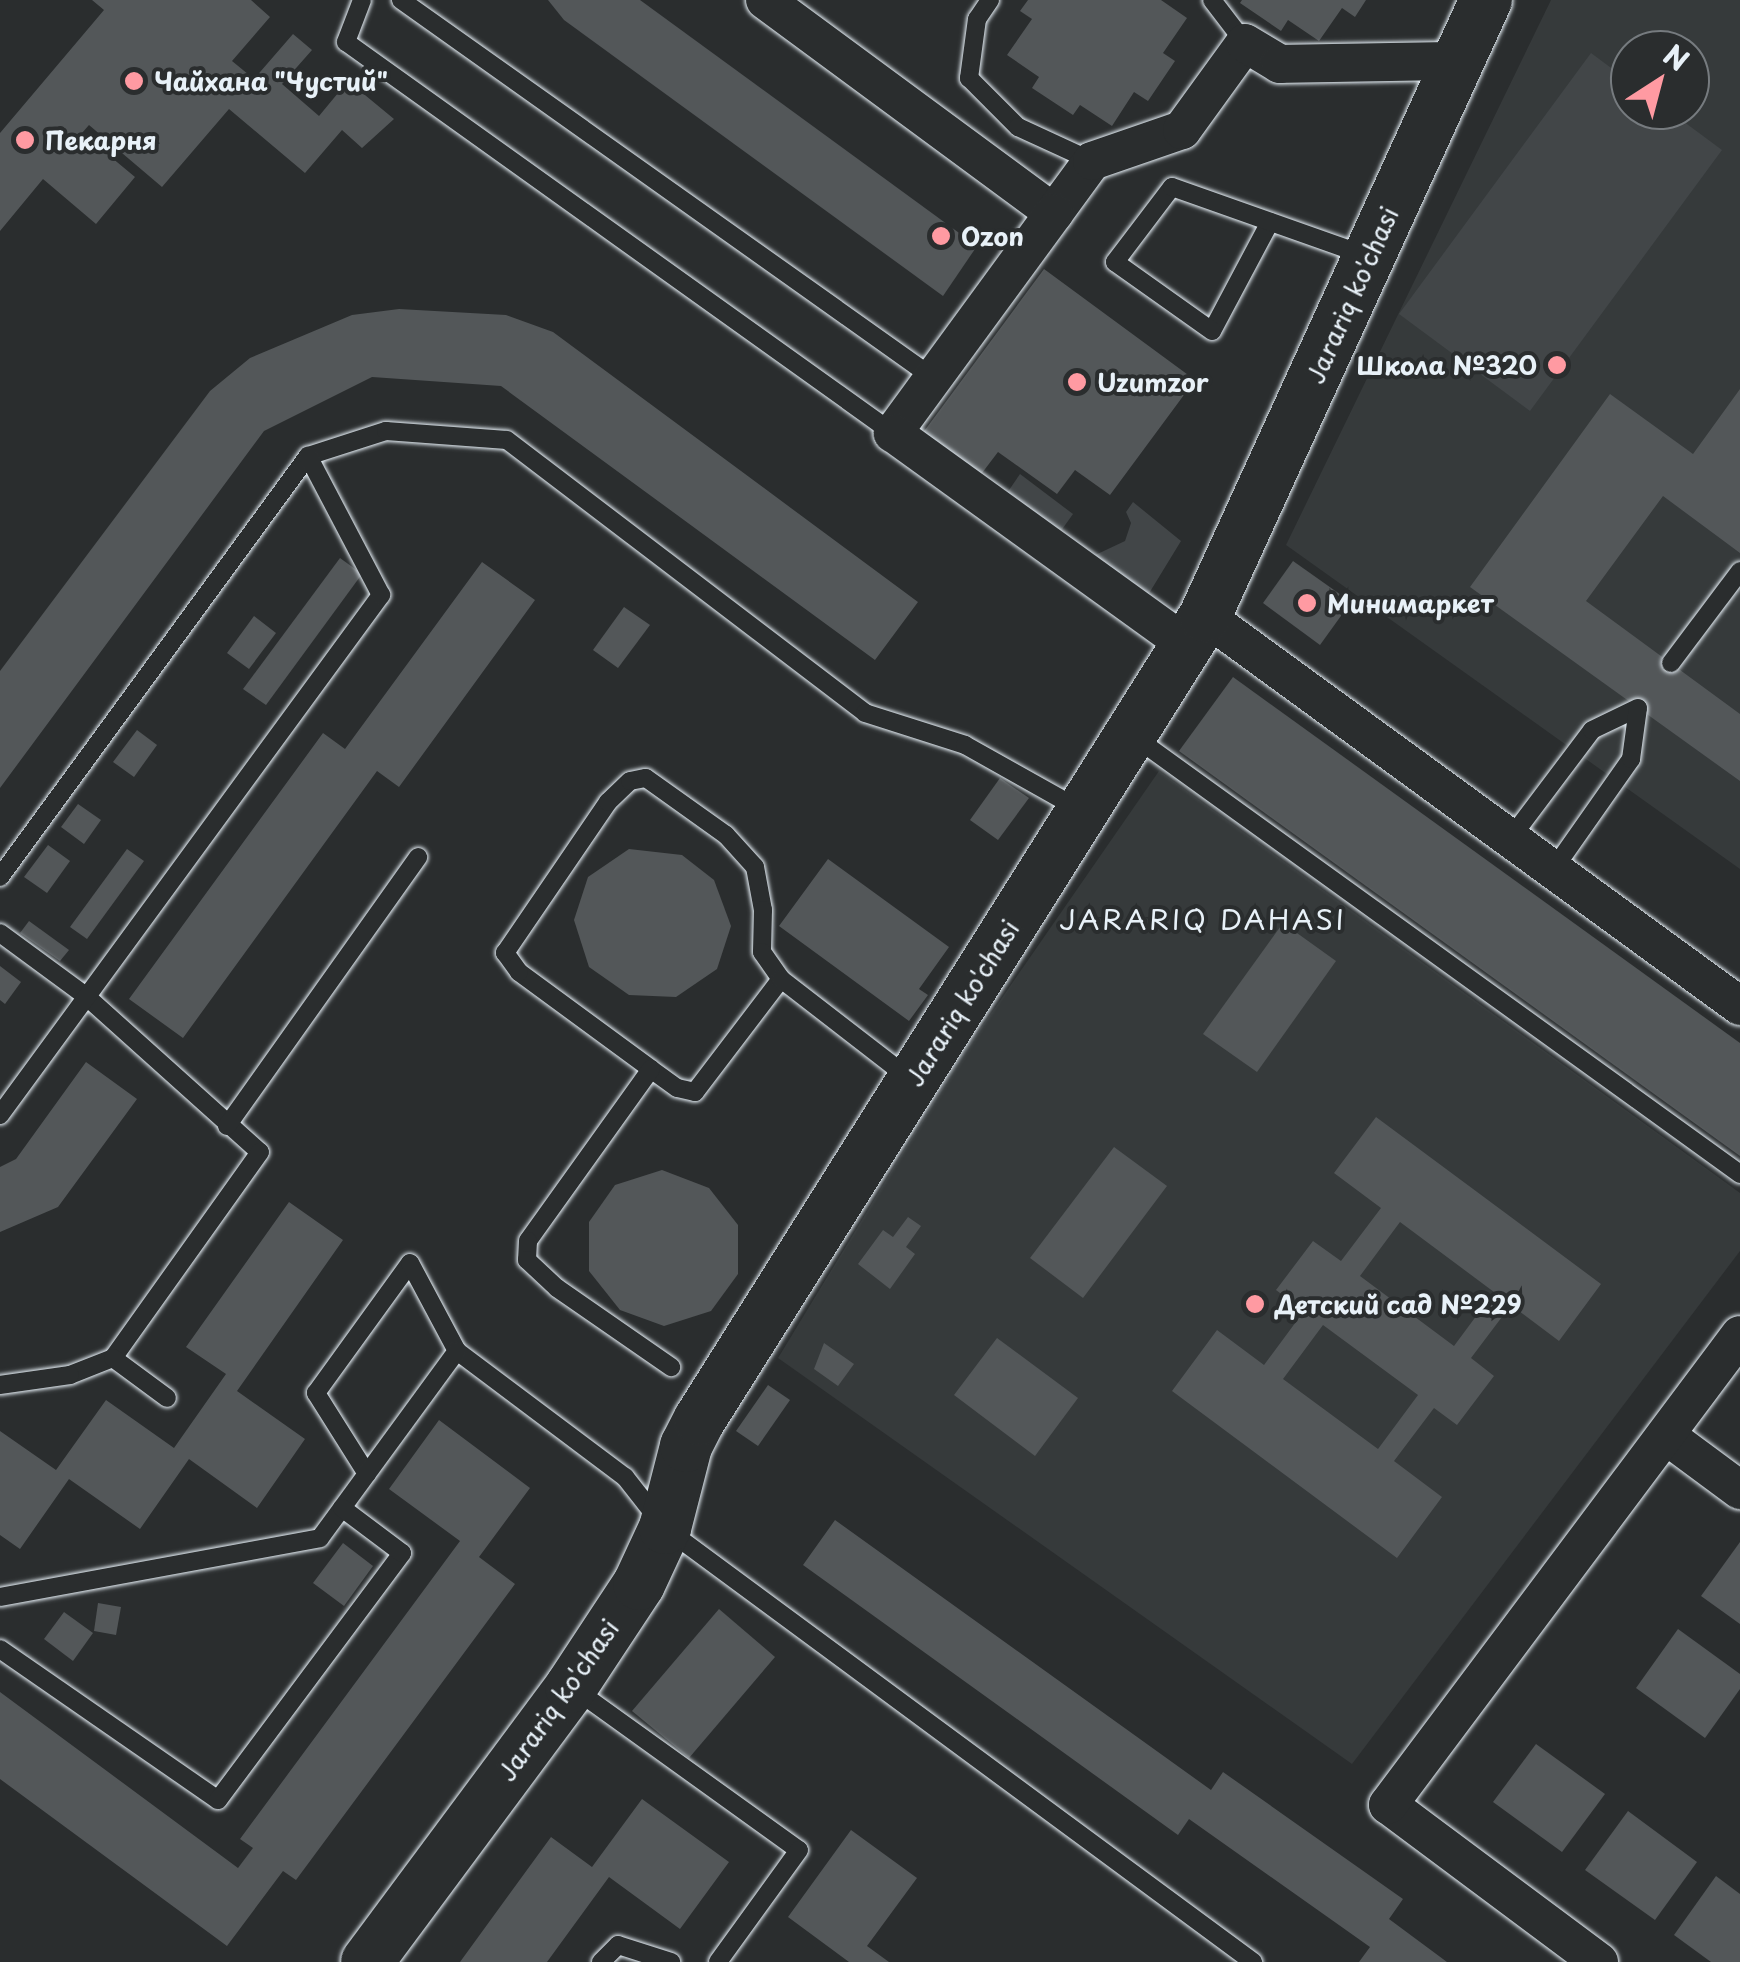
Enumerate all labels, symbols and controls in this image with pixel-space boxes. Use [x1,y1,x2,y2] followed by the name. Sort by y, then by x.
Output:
[1610,30,1710,130] north arrow
[1655,33,1698,81] text: N
[154,66,390,96] place label: Чайхана "Чустий"
[123,70,145,92] marker: Чайхана "Чустий"
[45,125,157,155] place label: Пекарня
[14,129,36,151] marker: Пекарня
[1299,201,1405,389] street label: Jarariq ko'chasi
[961,221,1024,251] place label: Ozon
[930,225,952,247] marker: Ozon
[1356,350,1537,380] place label: Школа №320
[1546,354,1568,376] marker: Школа №320
[1097,367,1209,397] place label: Uzumzor
[1066,371,1088,393] marker: Uzumzor
[1327,588,1494,618] place label: Минимаркет
[1296,592,1318,614] marker: Минимаркет
[1061,902,1345,936] district label: JARARIQ DAHASI
[898,914,1026,1092] street label: Jarariq ko'chasi
[1275,1289,1523,1319] place label: Детский сад №229
[1244,1293,1266,1315] marker: Детский сад №229
[491,1613,625,1787] street label: Jarariq ko'chasi

